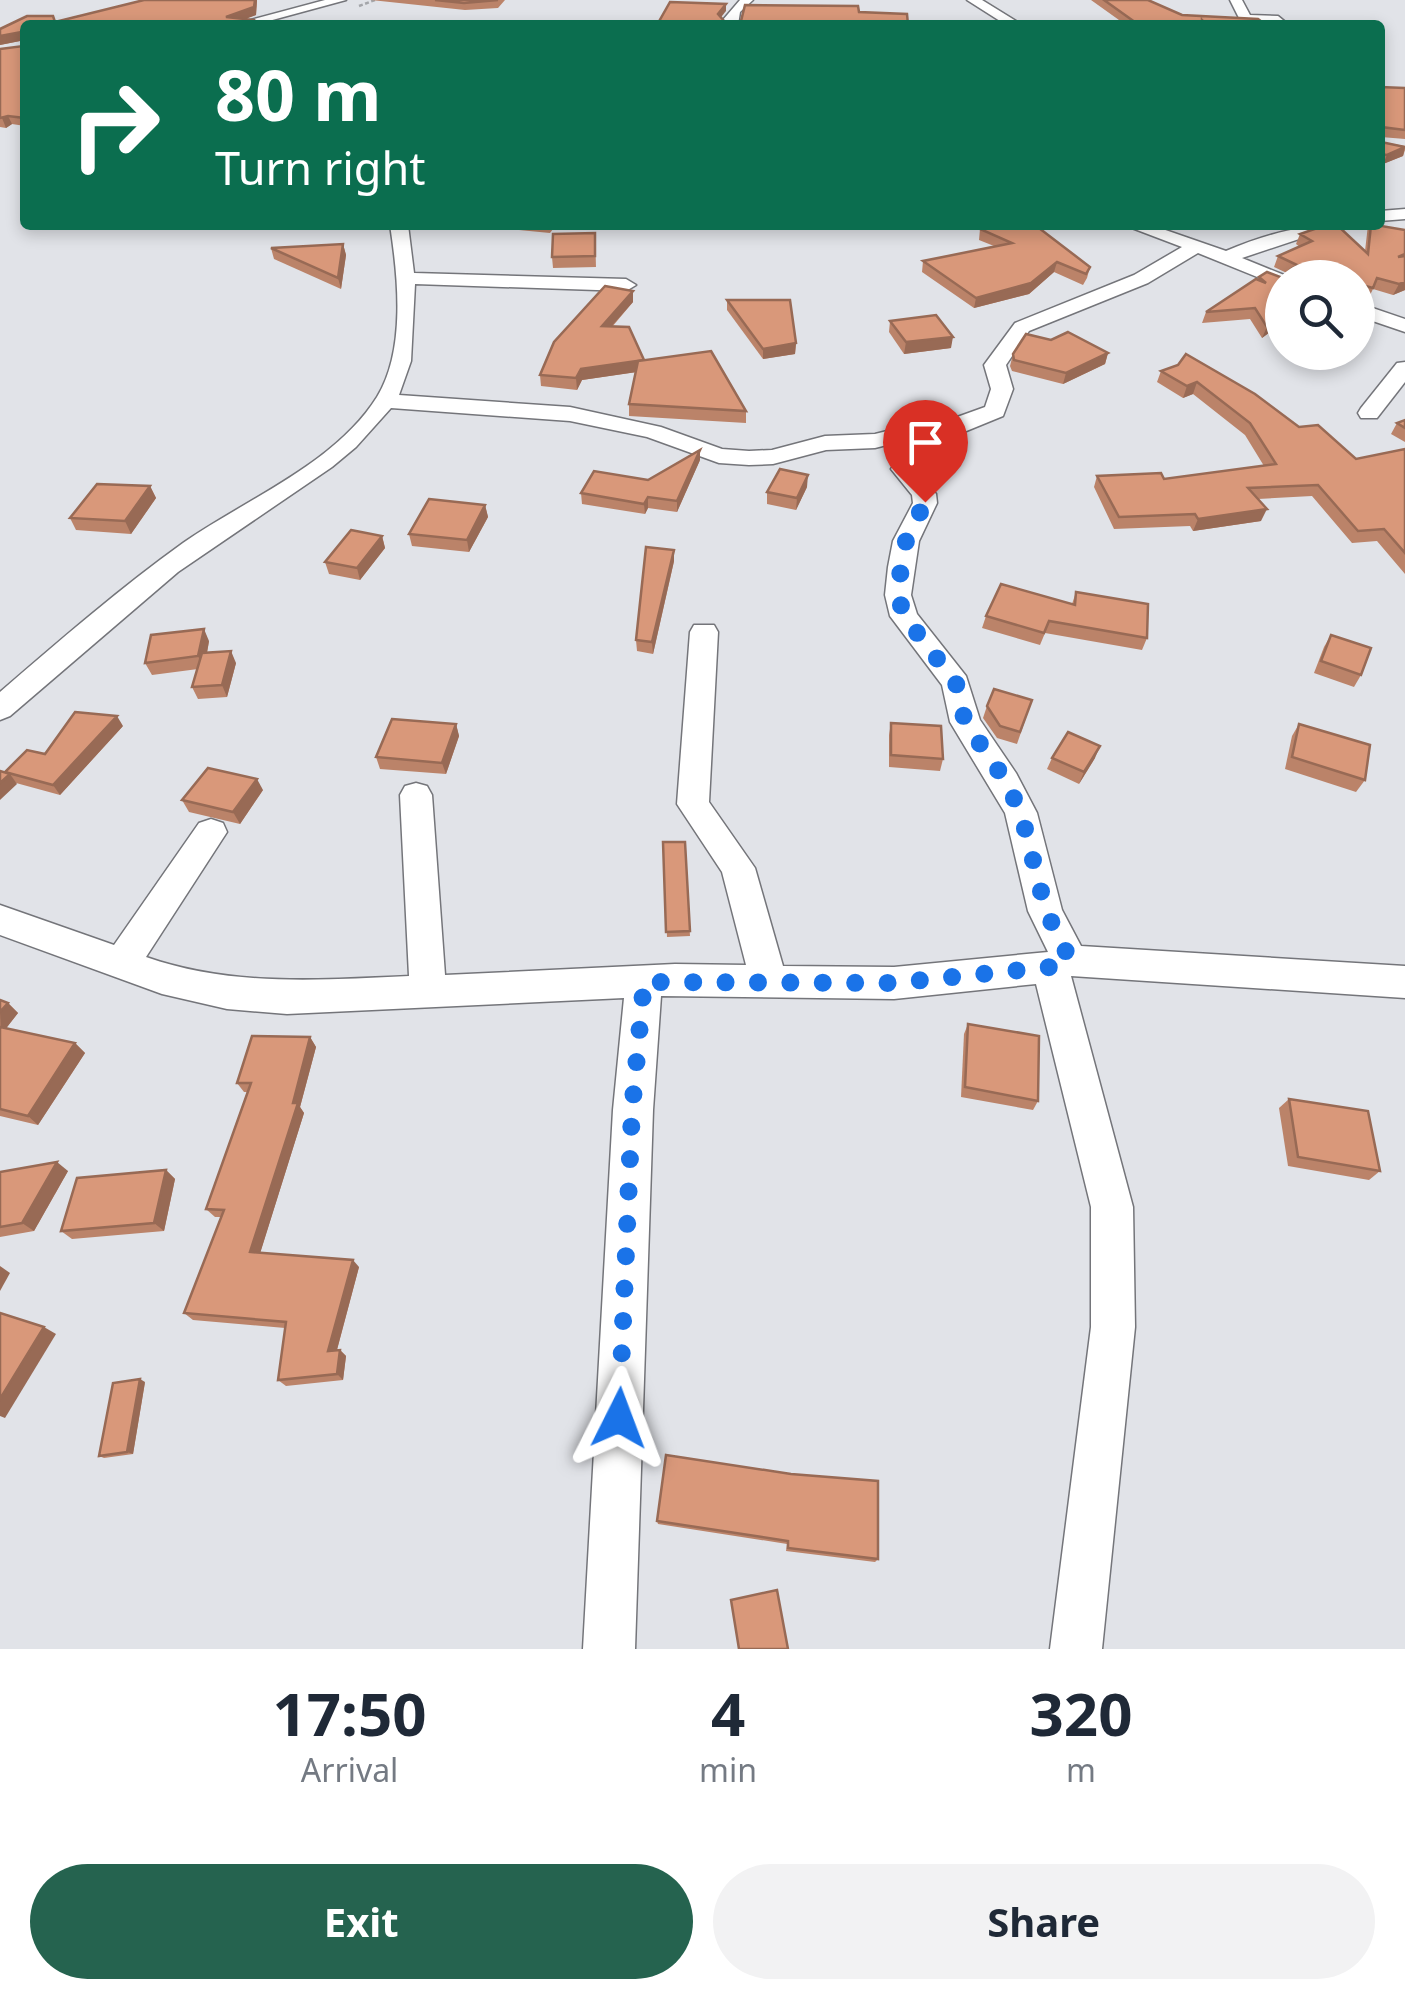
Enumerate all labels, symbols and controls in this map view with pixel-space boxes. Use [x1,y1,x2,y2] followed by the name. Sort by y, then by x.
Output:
[215,46,382,142] text: 80 m
[50,60,180,190] icon: right
[215,137,426,198] text: Turn right
[1265,260,1375,370] map controls
[1265,260,1375,370] button: search
[883,400,968,503] pin
[898,415,953,470] icon: arrive
[567,1366,671,1470] position arrow
[272,1672,427,1754] text: 17:50
[711,1672,745,1754] text: 4
[1030,1672,1133,1754] text: 320
[301,1748,398,1791] text: Arrival
[699,1748,757,1791] text: min
[1066,1748,1096,1791] text: m
[30,1864,693,1979] button: Exit
[713,1864,1375,1979] button: Share

